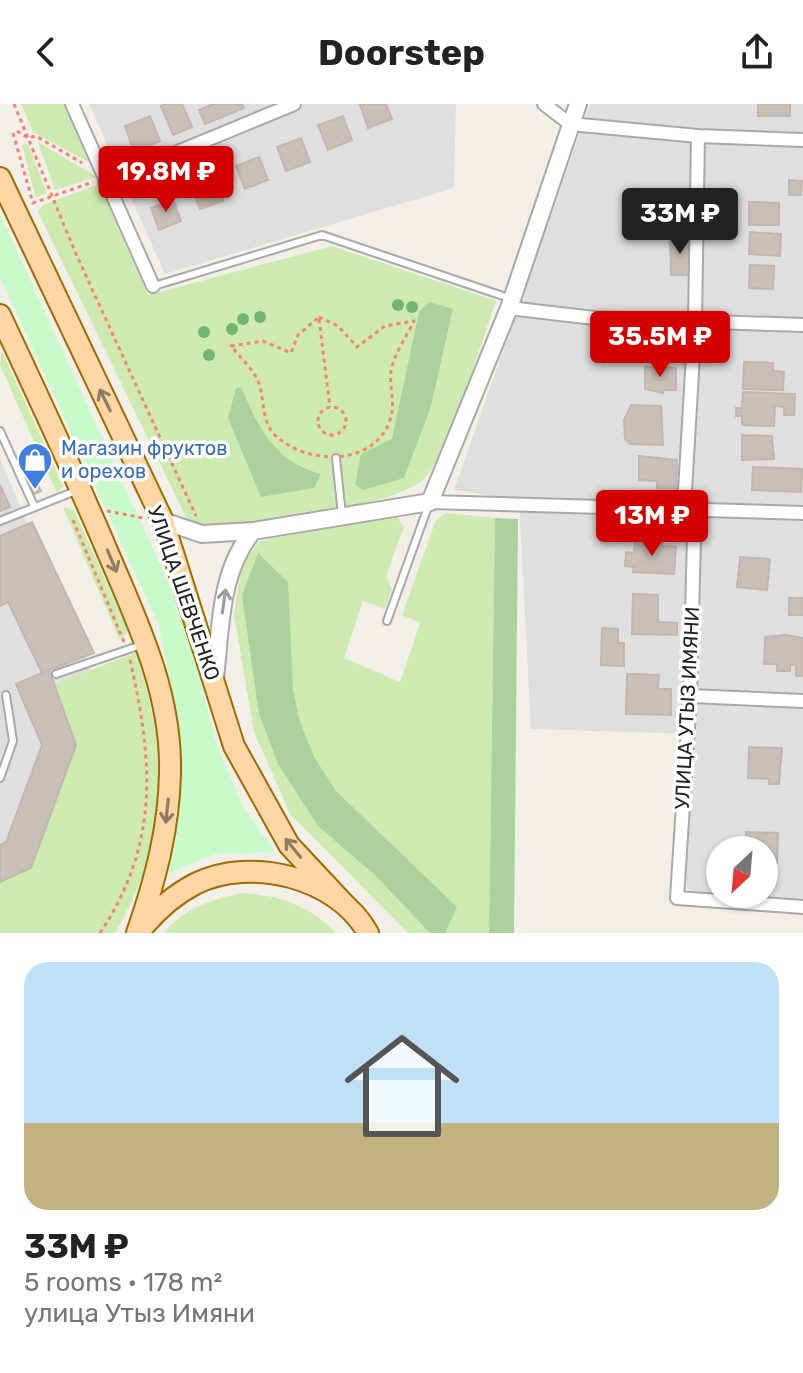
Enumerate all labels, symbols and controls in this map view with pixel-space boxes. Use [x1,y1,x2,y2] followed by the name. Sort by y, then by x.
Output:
[24,30,68,74] icon: back
[735,30,779,74] icon: share
[318,31,485,74] text: Doorstep
[92,146,240,214] pin: 19.8M ₽
[117,156,215,187] text: 19.8M ₽
[624,188,736,256] pin: 33M ₽
[640,198,720,229] text: 33M ₽
[586,311,734,379] pin: 35.5M ₽
[608,321,712,352] text: 35.5M ₽
[97,388,112,412] one-way arrow
[61,436,228,483] place label: Магазин фруктов и орехов
[16,441,54,491] shop icon: Магазин фруктов и орехов
[596,490,708,558] pin: 13M ₽
[614,500,690,531] text: 13M ₽
[143,503,225,683] street label: УЛИЦА ШЕВЧЕНКО
[105,548,120,573] one-way arrow
[217,588,232,615] one-way arrow
[670,606,704,810] street label: УЛИЦА УТЫЗ ИМЯНИ
[160,797,175,824] one-way arrow
[706,836,778,908] north arrow
[706,836,778,908] map controls
[285,838,303,859] one-way arrow
[330,1014,474,1158] icon: home
[24,1226,129,1267] text: 33M ₽
[24,1267,222,1298] text: 5 rooms · 178 m²
[24,1298,255,1329] text: улица Утыз Имяни

